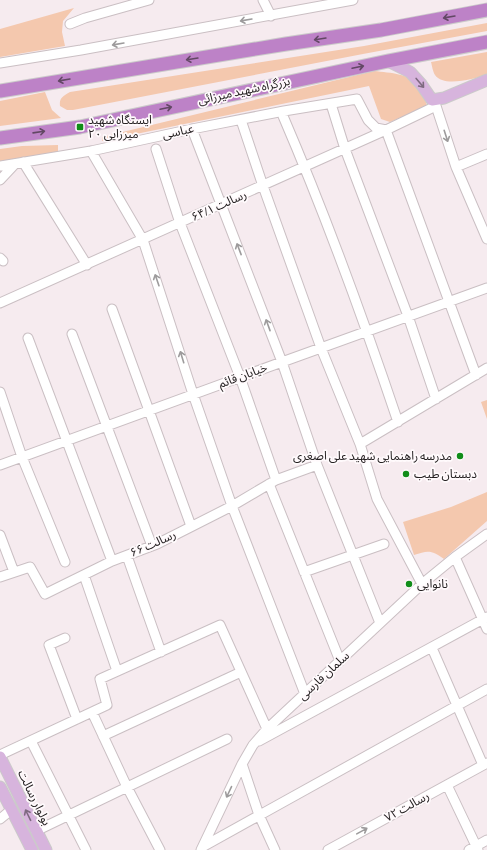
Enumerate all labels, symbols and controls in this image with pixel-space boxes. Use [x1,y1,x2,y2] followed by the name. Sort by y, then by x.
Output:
[443,14,456,22] one-way arrow
[240,17,253,25] one-way arrow
[314,35,327,43] one-way arrow
[112,40,125,48] one-way arrow
[186,56,199,64] one-way arrow
[351,63,364,71] one-way arrow
[197,74,291,108] street label: بزرگراه شهید میرزائی
[58,77,71,85] one-way arrow
[415,77,424,88] one-way arrow
[159,104,172,112] one-way arrow
[88,113,152,142] place label: ایستگاه شهید میرزایی ۲۰
[161,121,195,143] street label: عباسی
[75,122,85,132] marker: ایستگاه شهید میرزایی ۲۰
[32,128,45,136] one-way arrow
[443,130,450,143] one-way arrow
[189,187,249,225] street label: رسالت ۶۴/۱
[235,243,243,255] one-way arrow
[153,274,160,287] one-way arrow
[264,319,272,331] one-way arrow
[178,350,185,363] one-way arrow
[217,360,270,393] street label: خیابان قائم
[293,449,452,464] place label: مدرسه راهنمایی شهید علی اصغری
[455,451,465,461] marker: مدرسه راهنمایی شهید علی اصغری
[414,467,477,482] place label: دبستان طیب
[401,469,411,479] marker: دبستان طیب
[128,527,178,561] street label: رسالت ۶۶
[417,577,448,592] place label: نانوایی
[404,579,414,589] marker: نانوایی
[295,648,353,704] street label: سلمان فارسی
[14,768,54,828] street label: بولوار رسالت
[224,786,232,798] one-way arrow
[382,789,432,825] street label: رسالت ۷۲
[24,810,31,822] one-way arrow
[356,827,368,835] one-way arrow

